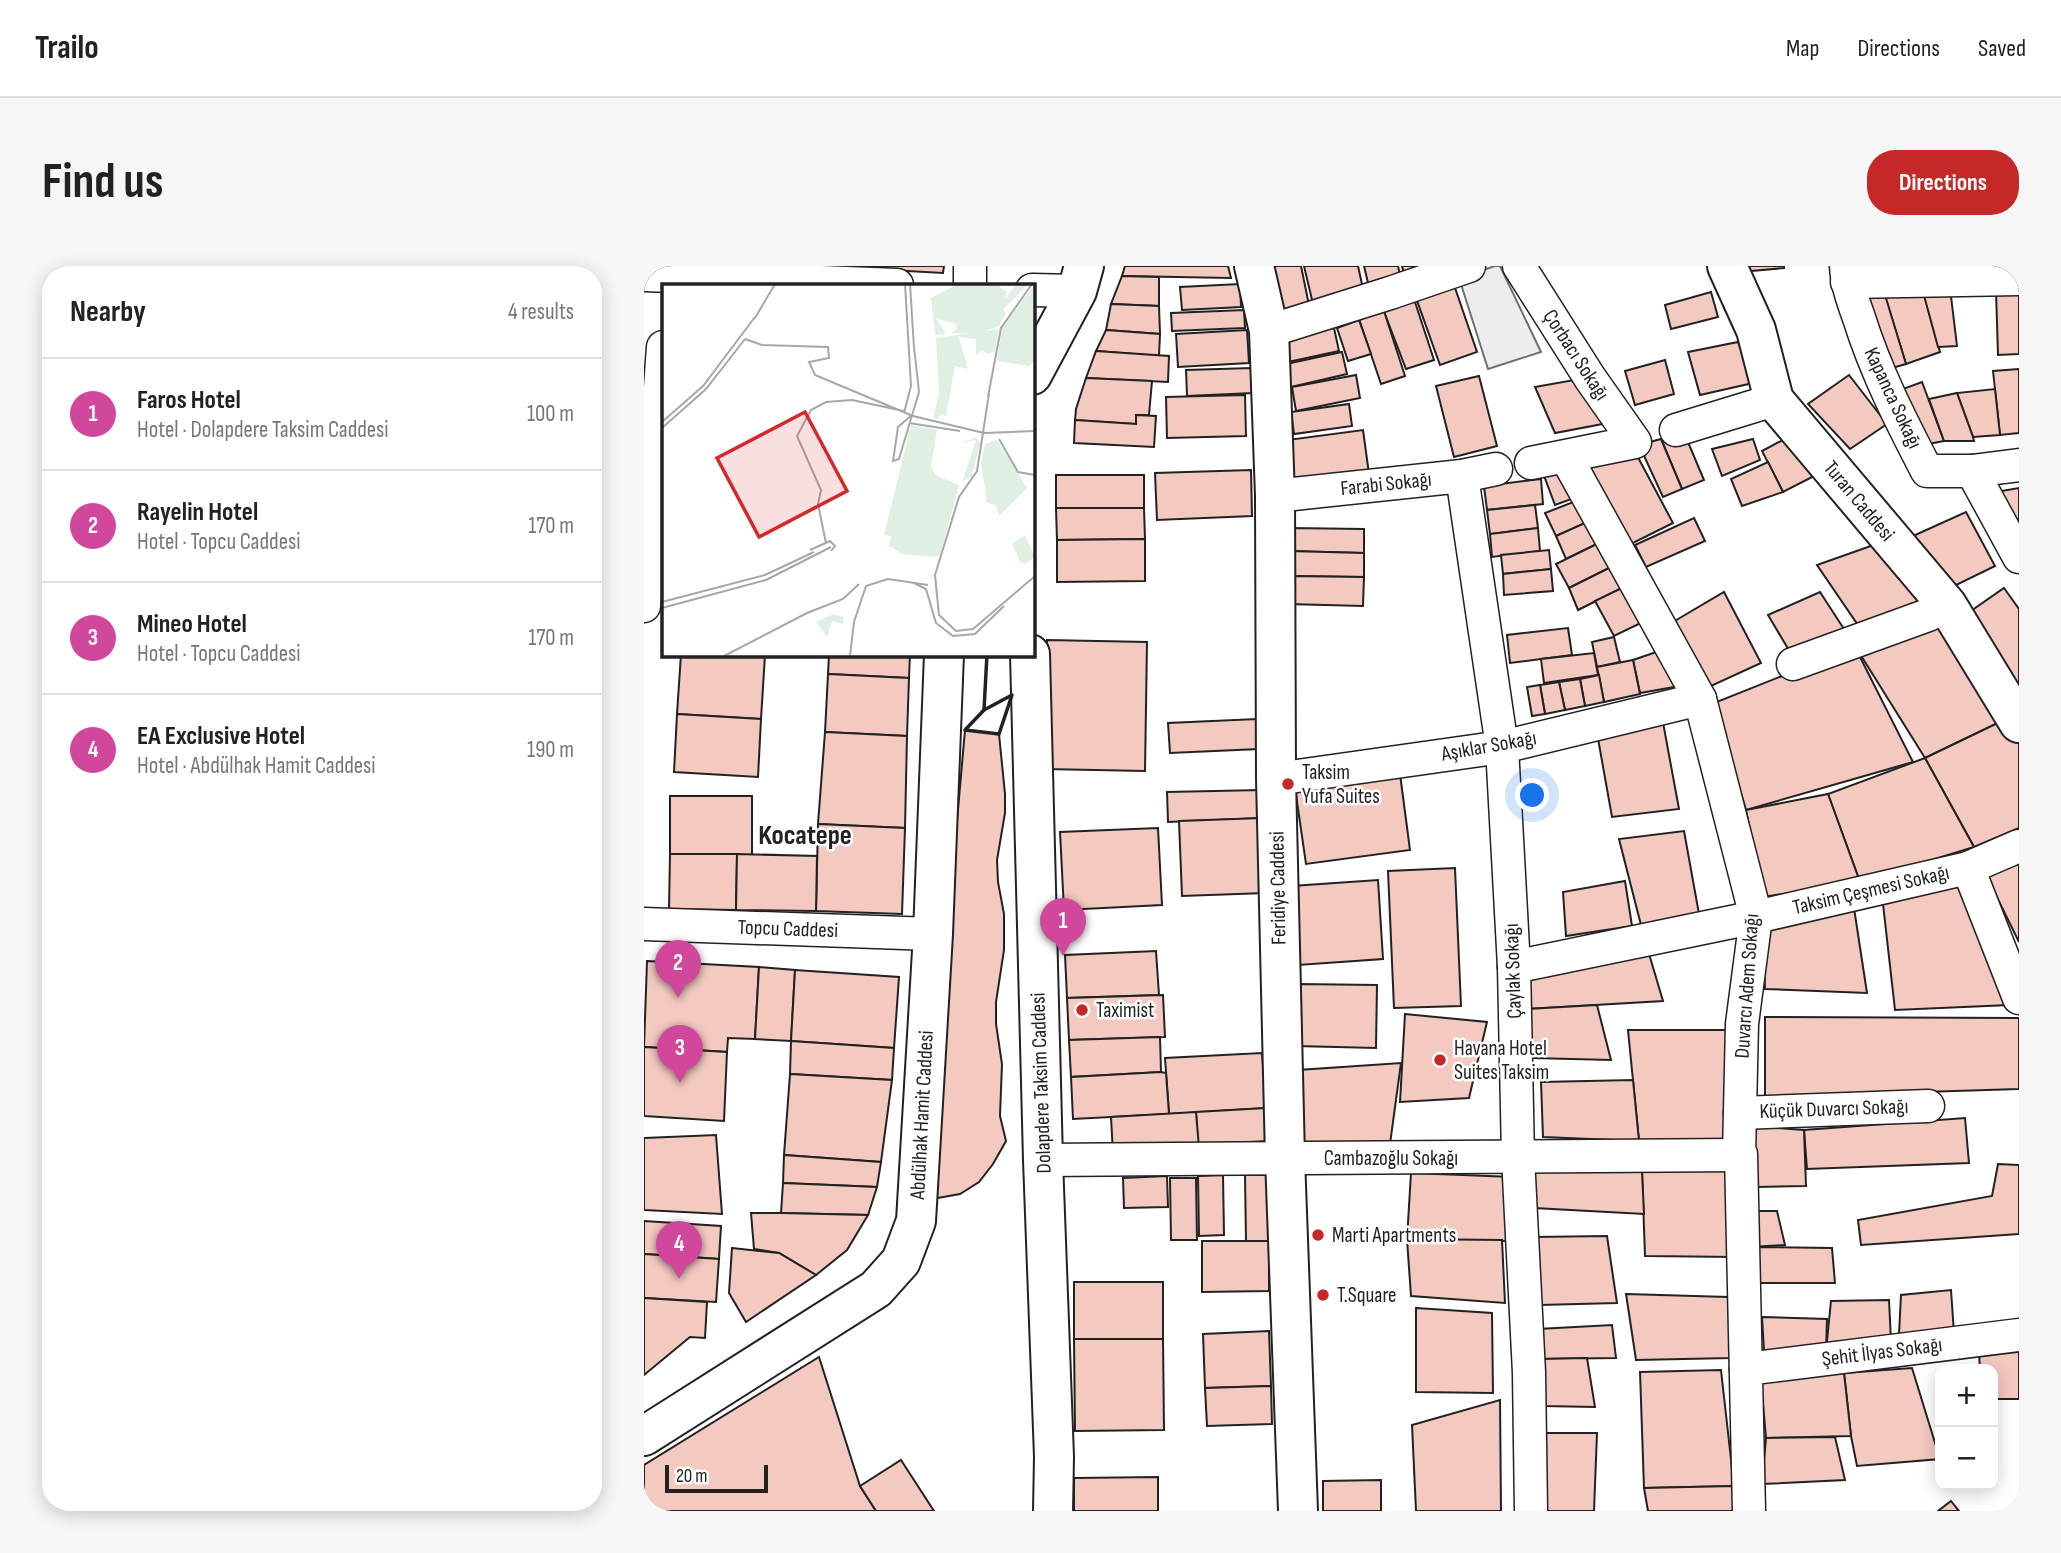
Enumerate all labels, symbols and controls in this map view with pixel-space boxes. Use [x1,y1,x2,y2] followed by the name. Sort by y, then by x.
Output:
[35,28,99,68] text: Trailo
[1786,34,1819,63] text: Map
[1857,34,1940,63] text: Directions
[1978,34,2026,63] text: Saved
[1867,150,2019,215] button: Directions
[42,153,164,212] text: Find us
[662,284,1034,656] inset map
[70,294,146,330] text: Nearby
[508,298,574,326] text: 4 results
[1537,305,1615,405] street label: Çorbacı Sokağı
[1859,343,1927,453] street label: Kapanca Sokağı
[137,385,241,416] text: Faros Hotel
[88,400,98,428] text: 1
[527,400,574,428] text: 100 m
[137,416,389,444] text: Hotel · Dolapdere Taksim Caddesi
[1818,456,1900,546] street label: Turan Caddesi
[1339,467,1433,501] street label: Farabi Sokağı
[137,497,258,528] text: Rayelin Hotel
[88,512,98,540] text: 2
[528,512,574,540] text: 170 m
[137,528,300,556] text: Hotel · Topcu Caddesi
[137,609,247,640] text: Mineo Hotel
[88,624,98,652] text: 3
[528,624,574,652] text: 170 m
[137,640,300,668] text: Hotel · Topcu Caddesi
[137,721,305,752] text: EA Exclusive Hotel
[1439,725,1538,767] street label: Aşıklar Sokağı
[88,736,98,764] text: 4
[527,736,574,764] text: 190 m
[137,752,376,780] text: Hotel · Abdülhak Hamit Caddesi
[1302,760,1380,809] place label: Taksim Yufa Suites
[1280,776,1296,792] marker: Taksim Yufa Suites
[1515,778,1549,812] your location
[758,819,852,852] district label: Kocatepe
[1265,831,1291,945] street label: Feridiye Caddesi
[1790,860,1952,920] street label: Taksim Çeşmesi Sokağı
[1040,898,1086,956] pin: 1
[1729,913,1765,1059] street label: Duvarcı Adem Sokağı
[737,915,839,943] street label: Topcu Caddesi
[1499,923,1527,1019] street label: Çaylak Sokağı
[655,940,701,998] pin: 2
[1025,992,1057,1174] street label: Dolapdere Taksim Caddesi
[1096,998,1154,1023] place label: Taximist
[1074,1002,1090,1018] marker: Taximist
[657,1025,703,1083] pin: 3
[905,1030,939,1201] street label: Abdülhak Hamit Caddesi
[1454,1036,1549,1085] place label: Havana Hotel Suites Taksim
[1432,1052,1448,1068] marker: Havana Hotel Suites Taksim
[1759,1094,1909,1124] street label: Küçük Duvarcı Sokağı
[1324,1146,1458,1171] street label: Cambazoğlu Sokağı
[656,1221,702,1279] pin: 4
[1332,1223,1456,1248] place label: Marti Apartments
[1310,1227,1326,1243] marker: Marti Apartments
[1337,1283,1397,1308] place label: T.Square
[1315,1287,1331,1303] marker: T.Square
[1820,1332,1944,1372] street label: Şehit İlyas Sokağı
[1935,1364,1998,1490] map controls
[1935,1364,1998,1427] button: +
[1935,1427,1998,1490] button: −
[665,1462,768,1494] scale bar
[676,1465,708,1488] text: 20 m

